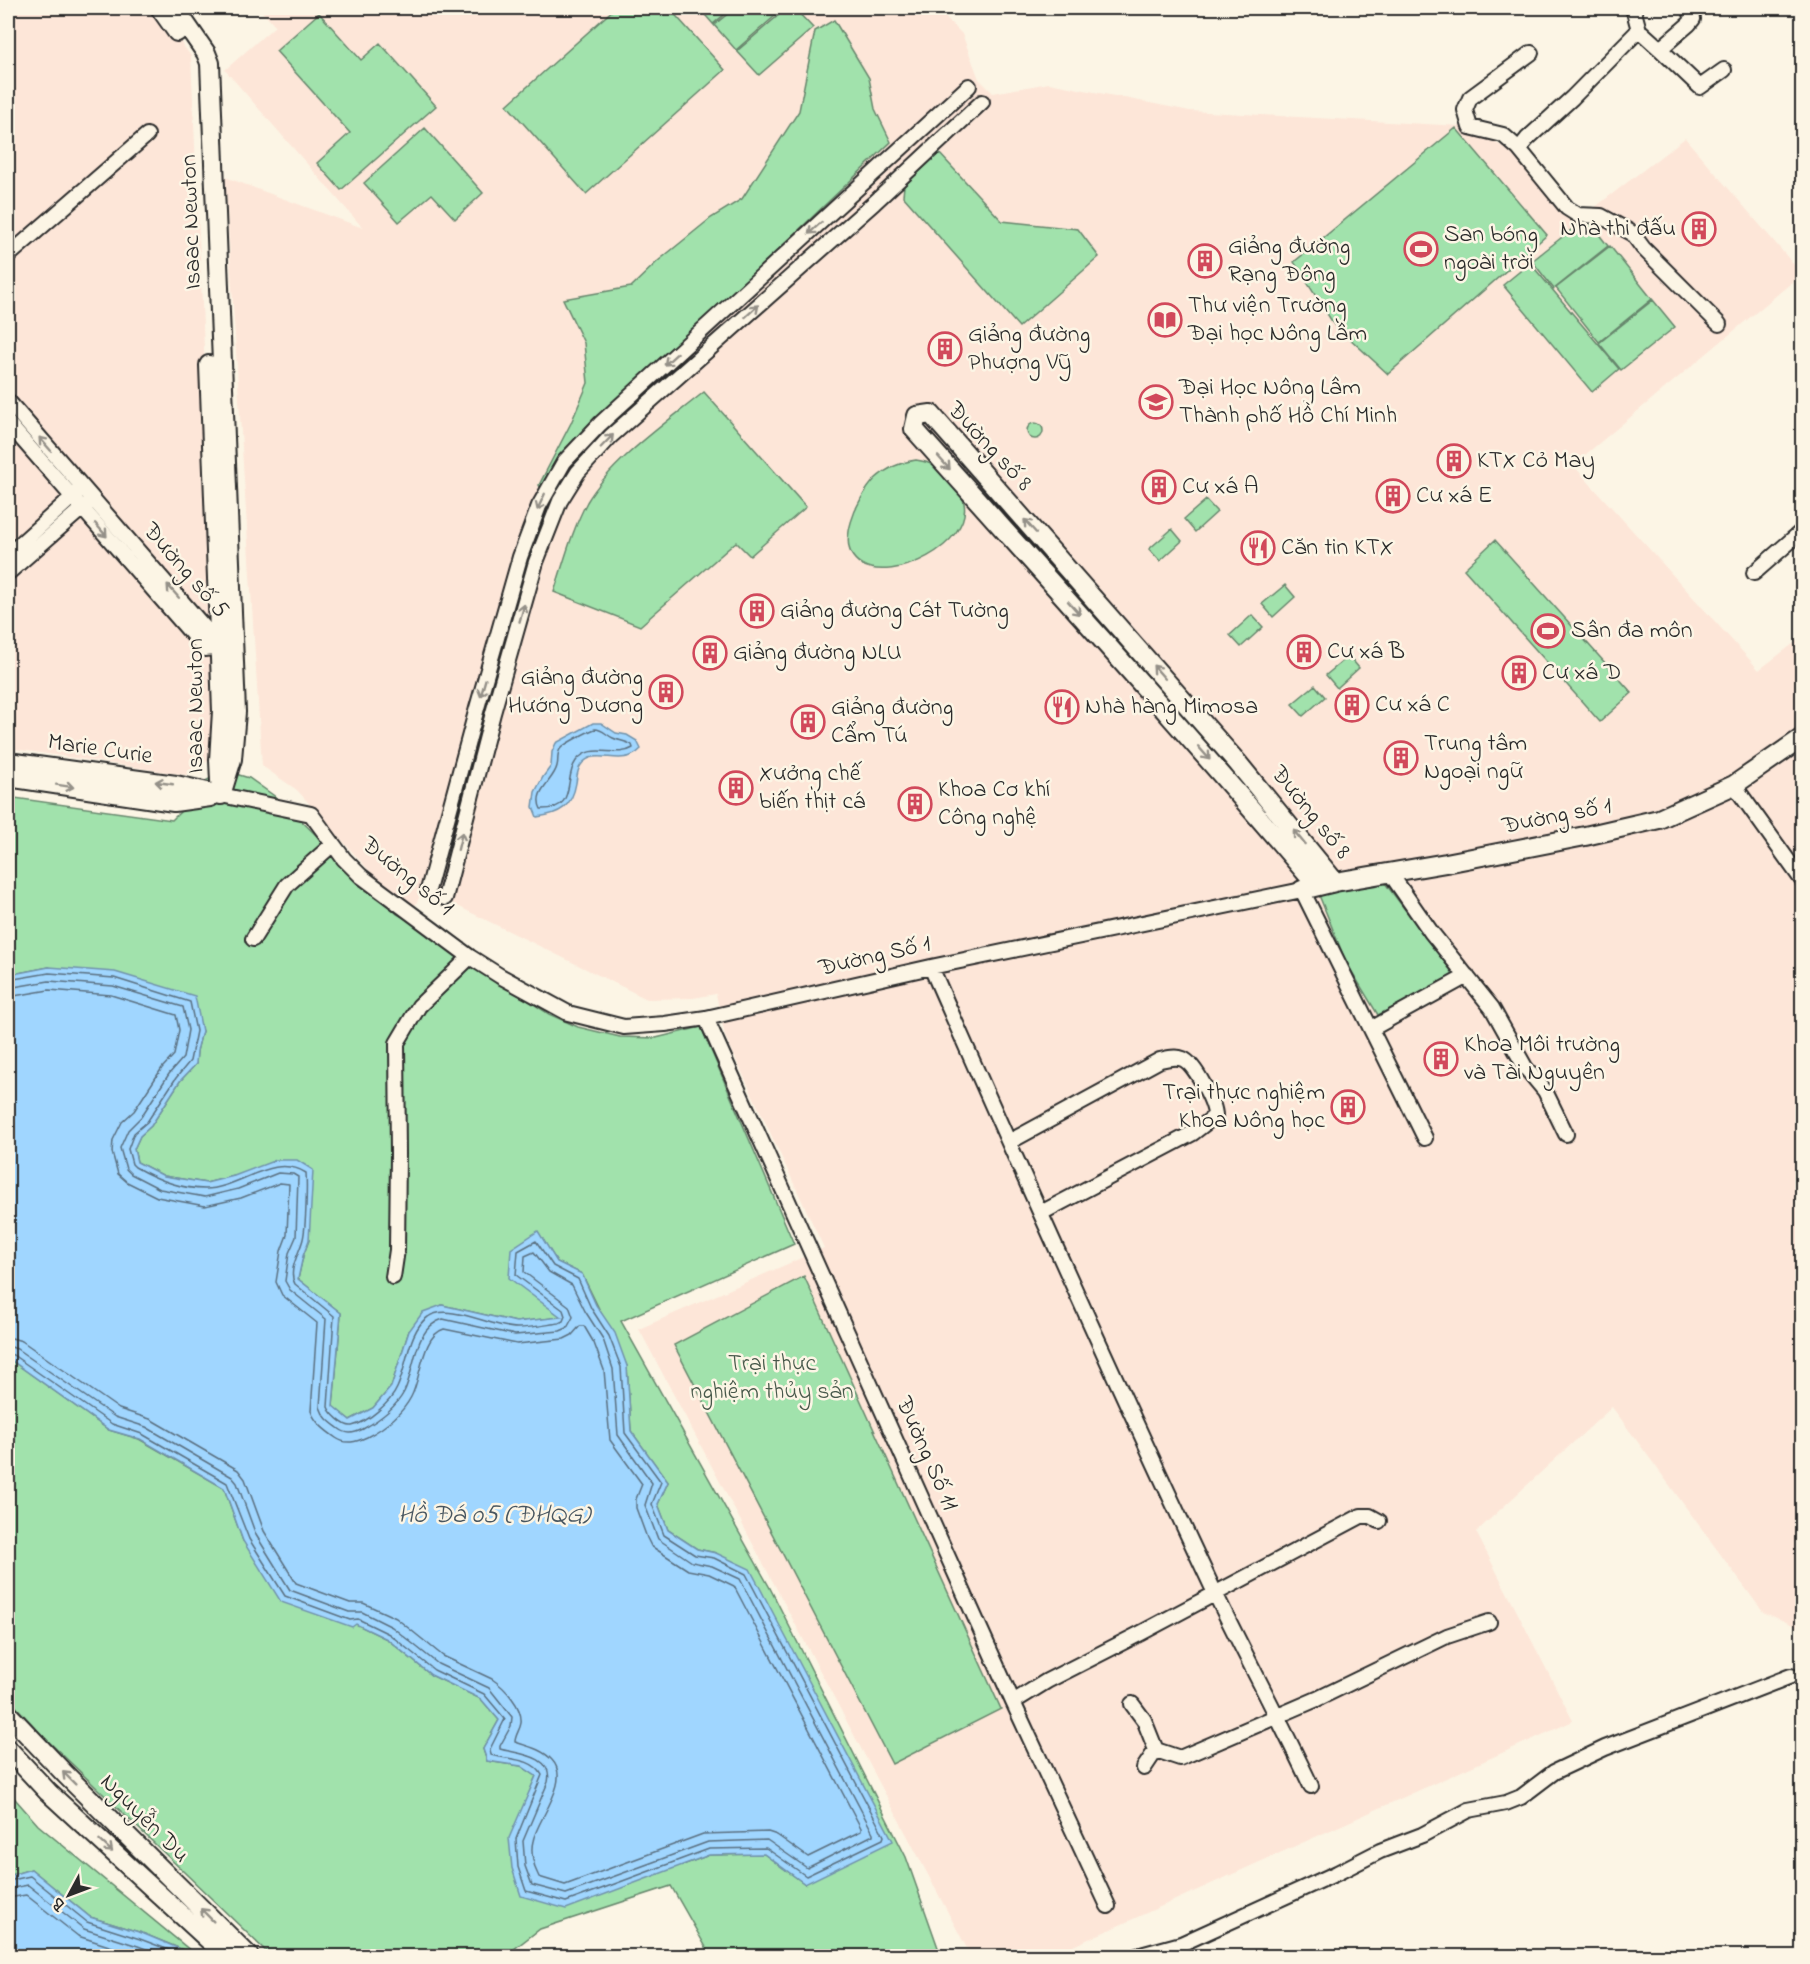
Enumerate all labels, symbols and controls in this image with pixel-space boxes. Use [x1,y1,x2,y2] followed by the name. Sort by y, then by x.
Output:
[172,154,212,290] street label: Isaac Newton
[1681,211,1717,247] building icon: Nhà thi đấu
[1560,212,1676,247] place label: Nhà thi đấu
[1444,218,1538,281] place label: San bóng ngoài trời
[808,221,823,235] one-way arrow
[1228,230,1350,293] place label: Giảng đường Rạng Đông
[1403,231,1439,267] sports icon: San bóng ngoài trời
[1187,243,1223,279] building icon: Giảng đường Rạng Đông
[1187,289,1367,352] place label: Thư viện Trường Đại học Nông Lâm
[1147,302,1183,338] library icon: Thư viện Trường Đại học Nông Lâm
[745,304,760,318] one-way arrow
[968,318,1090,382] place label: Giảng đường Phượng Vỹ
[927,331,963,367] building icon: Giảng đường Phượng Vỹ
[664,352,679,366] one-way arrow
[1178,371,1397,434] place label: Đại Học Nông Lâm Thành phố Hồ Chí Minh
[1138,384,1174,420] school or university icon: Đại Học Nông Lâm Thành phố Hồ Chí Minh
[937,393,1040,500] street label: Đường số 8
[600,433,615,448] one-way arrow
[38,437,52,452] one-way arrow
[1436,443,1472,479] building icon: KTX Cỏ May
[1477,444,1595,480] place label: KTX Cỏ May
[937,455,951,470] one-way arrow
[1141,469,1177,505] building icon: Cư xá A
[1182,470,1259,505] place label: Cư xá A
[1375,478,1411,514] building icon: Cư xá E
[1416,479,1492,514] place label: Cư xá E
[535,493,547,511] one-way arrow
[133,515,237,627] street label: Đường số 5
[1023,519,1037,534] one-way arrow
[94,522,108,537] one-way arrow
[1240,530,1276,566] restaurant icon: Căn tin KTX
[1281,531,1394,566] place label: Căn tin KTX
[166,584,180,599] one-way arrow
[739,593,775,629] building icon: Giảng đường Cát Tường
[780,594,1009,629] place label: Giảng đường Cát Tường
[1067,600,1081,615] one-way arrow
[517,603,528,622] one-way arrow
[1530,613,1566,649] sports icon: Sân đa môn
[1571,614,1693,649] place label: Sân đa môn
[1286,634,1322,670] building icon: Cư xá B
[692,635,728,671] building icon: Giảng đường NLU
[1327,635,1405,670] place label: Cư xá B
[733,636,902,671] place label: Giảng đường NLU
[179,638,214,774] street label: Isaac Newton
[1501,655,1537,691] building icon: Cư xá D
[1542,656,1621,691] place label: Cư xá D
[508,661,643,724] place label: Giảng đường Hướng Dương
[1152,665,1166,680] one-way arrow
[648,674,684,710] building icon: Giảng đường Hướng Dương
[477,678,488,697] one-way arrow
[1334,687,1370,723] building icon: Cư xá C
[1375,688,1450,723] place label: Cư xá C
[1044,689,1080,725] restaurant icon: Nhà hàng Mimosa
[1085,690,1258,725] place label: Nhà hàng Mimosa
[831,691,953,754] place label: Giảng đường Cẩm Tú
[790,704,826,740] building icon: Giảng đường Cẩm Tú
[45,725,155,775] street label: Marie Curie
[1424,727,1527,790] place label: Trung tâm Ngoại ngữ
[1383,740,1419,776] building icon: Trung tâm Ngoại ngữ
[1197,745,1211,760] one-way arrow
[759,757,865,820] place label: Xưởng chế biến thịt cá
[1260,758,1359,868] street label: Đường số 8
[718,770,754,806] building icon: Xưởng chế biến thịt cá
[938,773,1050,836] place label: Khoa Cơ khí Công nghệ
[154,777,174,788] one-way arrow
[55,780,75,791] one-way arrow
[897,786,933,822] building icon: Khoa Cơ khí Công nghệ
[1498,789,1615,845] street label: Đường số 1
[352,828,461,926] street label: Đường số 1
[1292,829,1305,845] one-way arrow
[454,832,466,851] one-way arrow
[815,927,935,987] street label: Đường Số 1
[1464,1028,1620,1092] place label: Khoa Môi trường và Tài Nguyên
[1423,1041,1459,1077] building icon: Khoa Môi trường và Tài Nguyên
[1162,1076,1325,1139] place label: Trại thực nghiệm Khoa Nông học
[1330,1089,1366,1125] building icon: Trại thực nghiệm Khoa Nông học
[690,1347,854,1411] park label: Trại thực nghiệm thủy sản
[885,1390,967,1517] street label: Đường Số 11
[398,1497,593,1535] water label: Hồ Đá 05 (ĐHQG)
[90,1766,197,1873] street label: Nguyễn Du
[61,1770,76,1785] one-way arrow
[99,1839,114,1853] one-way arrow
[39,1865,99,1925] north arrow
[46,1891,72,1916] text: B
[200,1908,214,1923] one-way arrow

